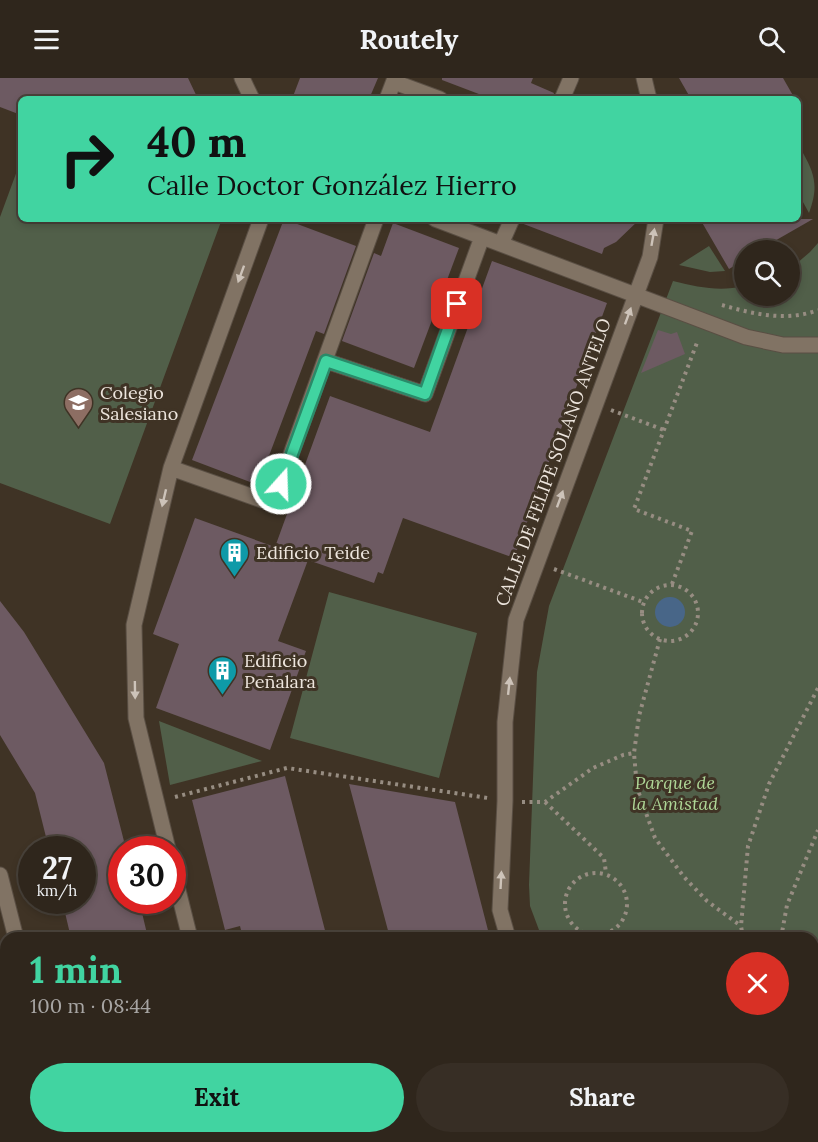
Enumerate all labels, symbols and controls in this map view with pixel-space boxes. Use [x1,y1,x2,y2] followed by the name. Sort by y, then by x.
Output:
[360,22,458,56] text: Routely
[30,23,63,56] icon: menu
[755,23,788,56] icon: search
[147,115,246,169] text: 40 m
[48,120,126,198] icon: right
[147,168,517,202] text: Calle Doctor González Hierro
[649,227,658,246] one-way arrow
[734,240,800,306] map controls
[734,240,800,306] button: search
[235,265,245,283] one-way arrow
[431,278,482,329] pin
[440,287,473,320] icon: arrive
[623,307,633,325] one-way arrow
[490,315,616,609] street label: CALLE DE FELIPE SOLANO ANTELO
[100,381,178,425] place label: Colegio Salesiano
[63,386,95,428] school or university icon: Colegio Salesiano
[249,452,313,516] position arrow
[159,489,169,507] one-way arrow
[556,490,565,508] one-way arrow
[219,536,251,578] building icon: Edificio Teide
[256,541,370,564] place label: Edificio Teide
[244,649,316,693] place label: Edificio Peñalara
[207,654,239,696] building icon: Edificio Peñalara
[504,676,514,695] one-way arrow
[130,680,140,699] one-way arrow
[632,771,718,815] park label: Parque de la Amistad
[108,836,186,914] speed limit sign: 30
[42,849,72,887] text: 27
[496,871,506,890] one-way arrow
[37,881,77,900] text: km/h
[30,947,122,993] text: 1 min
[726,952,789,1015] button: close
[30,993,151,1018] text: 100 m · 08:44
[30,1063,404,1132] button: Exit
[416,1063,789,1132] button: Share

